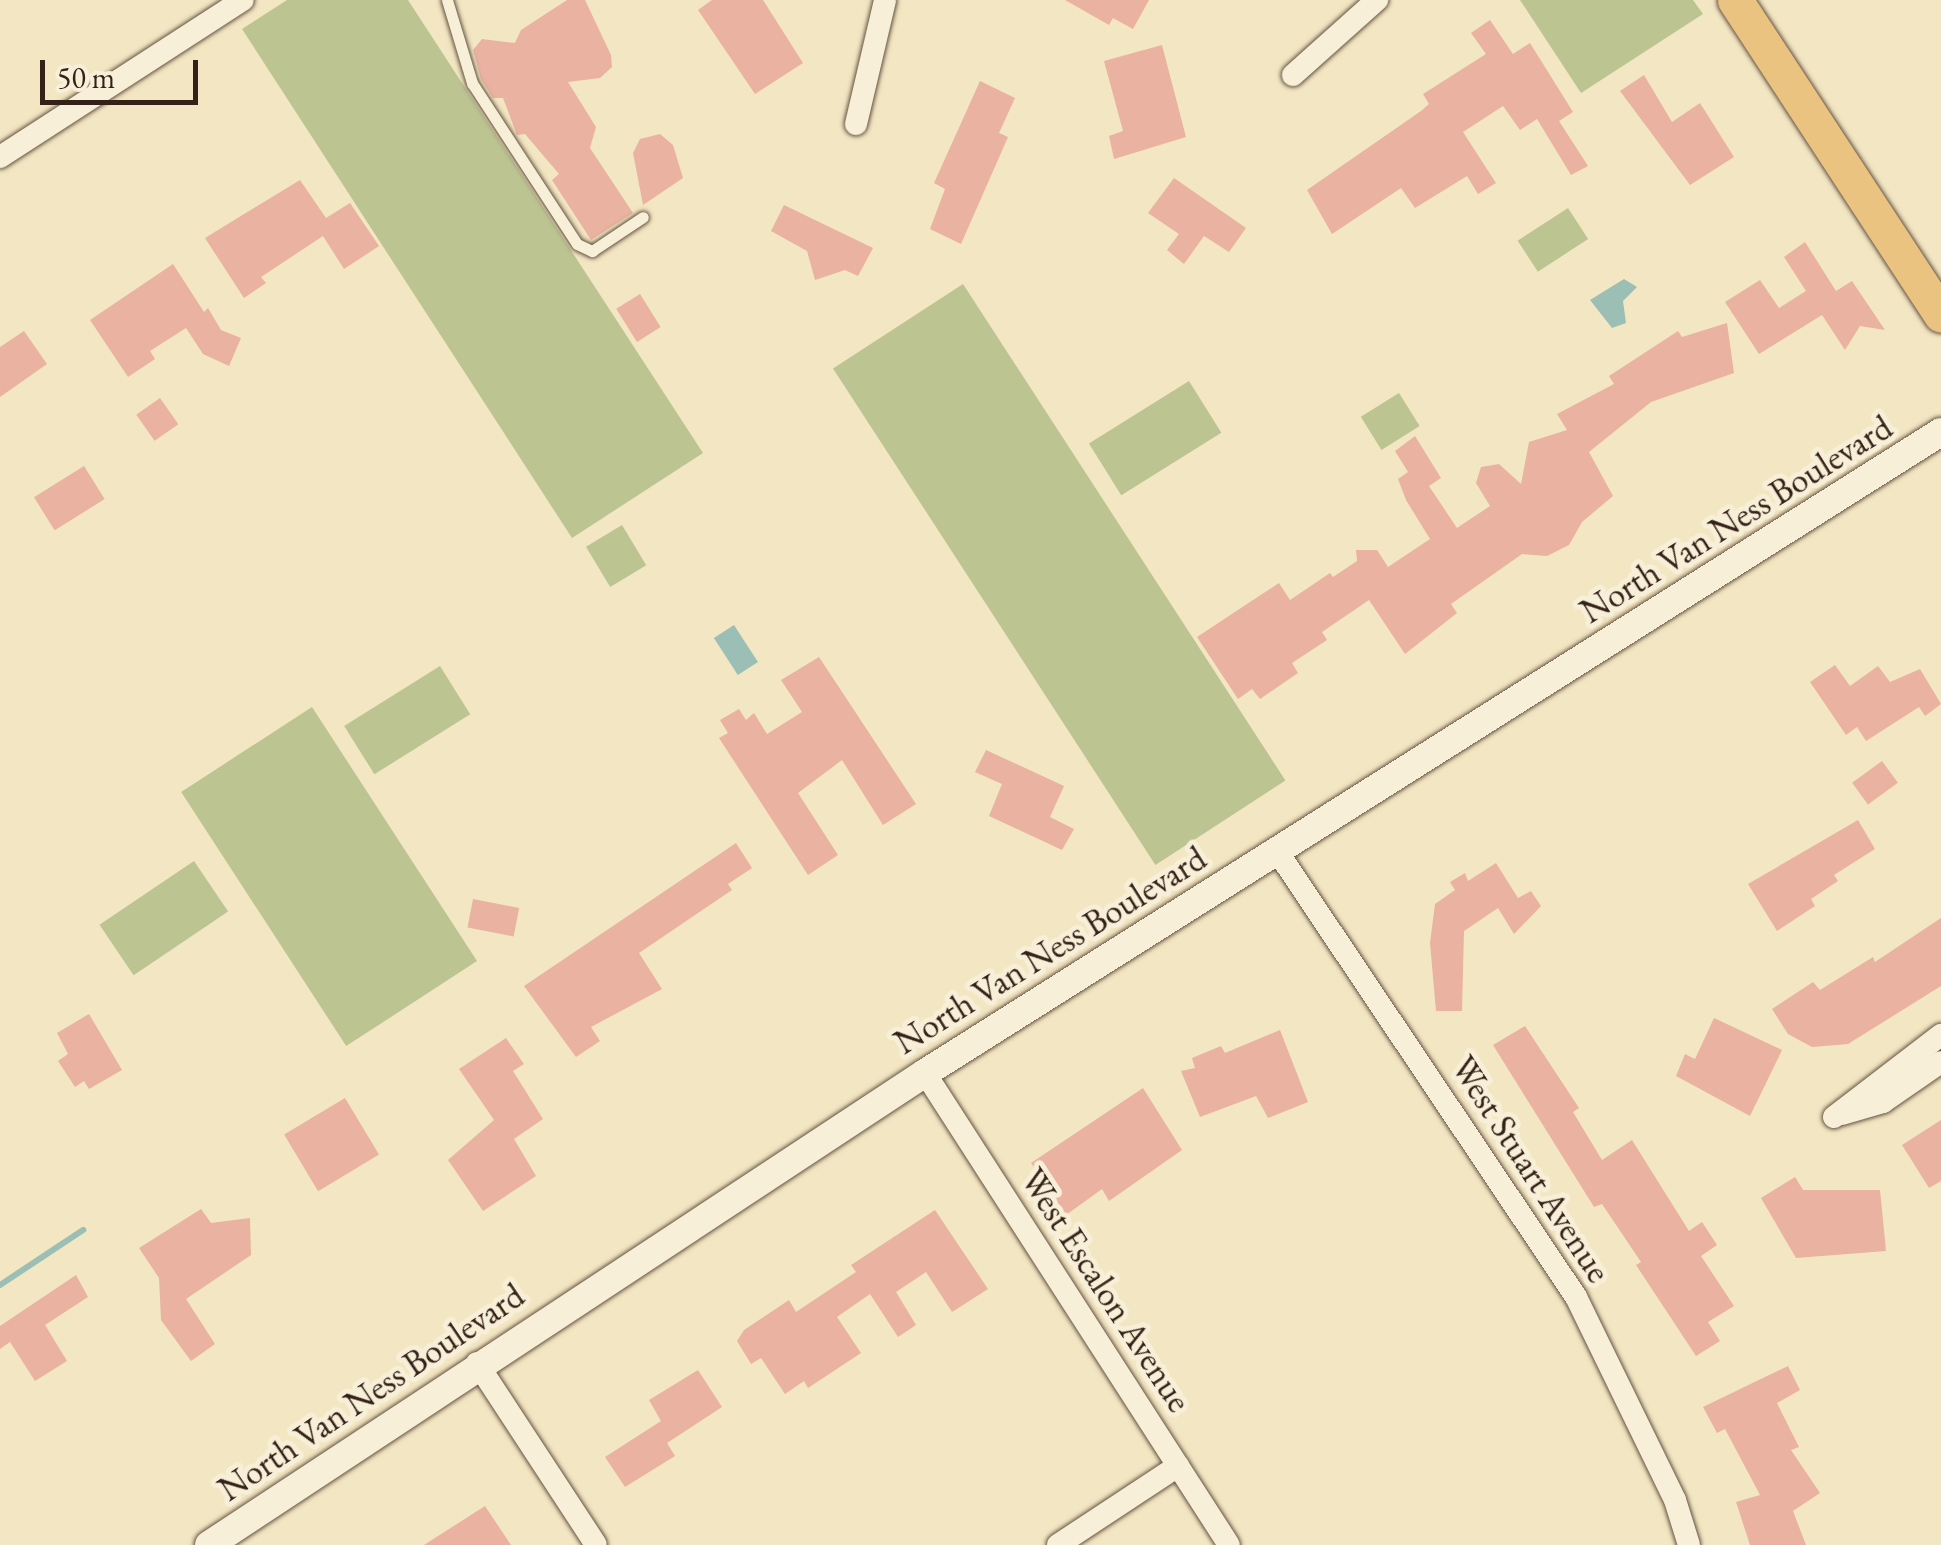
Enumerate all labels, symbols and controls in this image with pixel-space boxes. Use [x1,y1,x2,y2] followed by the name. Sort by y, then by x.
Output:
[45,40,202,102] scale bar
[57,58,115,97] text: 50 m
[1572,406,1900,632] street label: North Van Ness Boulevard
[886,837,1214,1063] street label: North Van Ness Boulevard
[1442,1048,1620,1290] street label: West Stuart Avenue
[1012,1160,1200,1420] street label: West Escalon Avenue
[210,1274,532,1510] street label: North Van Ness Boulevard

